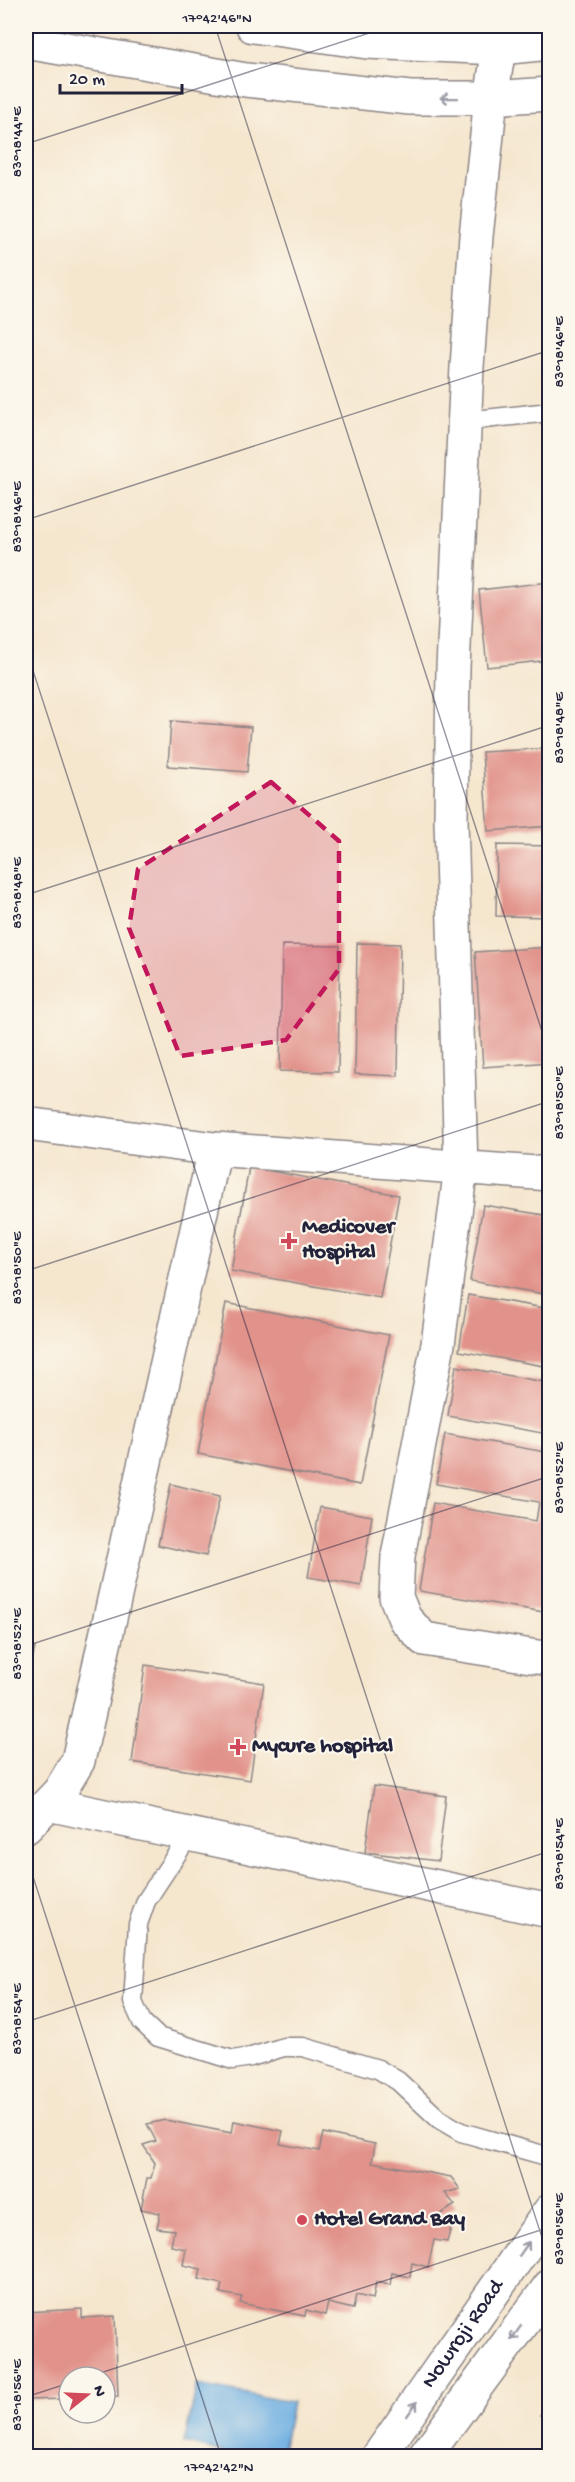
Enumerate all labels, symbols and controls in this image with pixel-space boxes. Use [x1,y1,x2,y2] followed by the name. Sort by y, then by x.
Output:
[181,10,252,28] text: 17°42'46"N
[60,57,182,95] scale bar
[69,70,105,91] text: 20 m
[440,92,460,104] one-way arrow
[9,106,27,177] text: 83°18'44"E
[551,316,569,388] text: 83°18'46"E
[9,481,27,553] text: 83°18'46"E
[551,691,569,764] text: 83°18'48"E
[9,856,27,929] text: 83°18'48"E
[551,1066,569,1139] text: 83°18'50"E
[302,1215,396,1266] place label: Medicover Hospital
[9,1231,27,1304] text: 83°18'50"E
[280,1232,298,1250] marker: Medicover Hospital
[551,1442,569,1514] text: 83°18'52"E
[9,1608,27,1680] text: 83°18'52"E
[252,1734,393,1760] place label: Mycure hospital
[229,1738,247,1756] marker: Mycure hospital
[551,1818,569,1890] text: 83°18'54"E
[9,1983,27,2055] text: 83°18'54"E
[551,2192,569,2265] text: 83°18'56"E
[314,2207,465,2233] place label: Hotel Grand Bay
[295,2213,309,2227] marker: Hotel Grand Bay
[518,2241,530,2257] one-way arrow
[417,2274,512,2394] street label: Nowroji Road
[510,2325,522,2341] one-way arrow
[9,2358,27,2431] text: 83°18'56"E
[57,2365,117,2425] north arrow
[87,2384,109,2400] text: N
[406,2401,418,2417] one-way arrow
[183,2459,254,2477] text: 17°42'42"N

